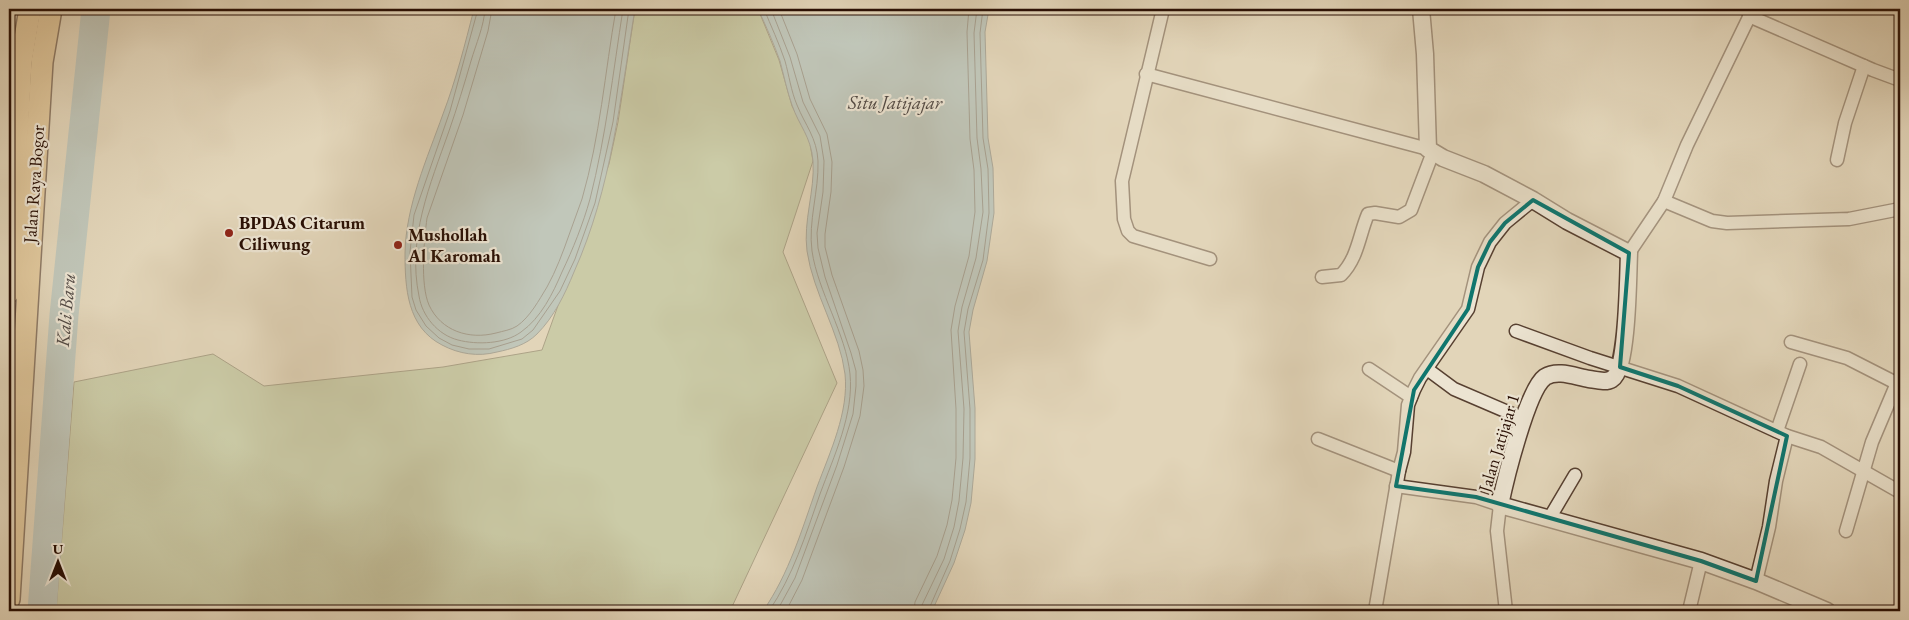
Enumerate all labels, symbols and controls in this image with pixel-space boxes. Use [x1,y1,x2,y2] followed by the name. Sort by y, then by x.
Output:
[847,90,943,115] water label: Situ Jatijajar
[18,124,49,246] street label: Jalan Raya Bogor
[239,211,365,255] place label: BPDAS Citarum Ciliwung
[407,223,501,267] place label: Mushollah Al Karomah
[223,227,235,239] marker: BPDAS Citarum Ciliwung
[392,239,404,251] marker: Mushollah Al Karomah
[50,272,81,349] water label: Kali Baru
[1472,391,1524,497] street label: Jalan Jatijajar 1
[32,538,82,588] north arrow
[53,540,64,558] text: U

